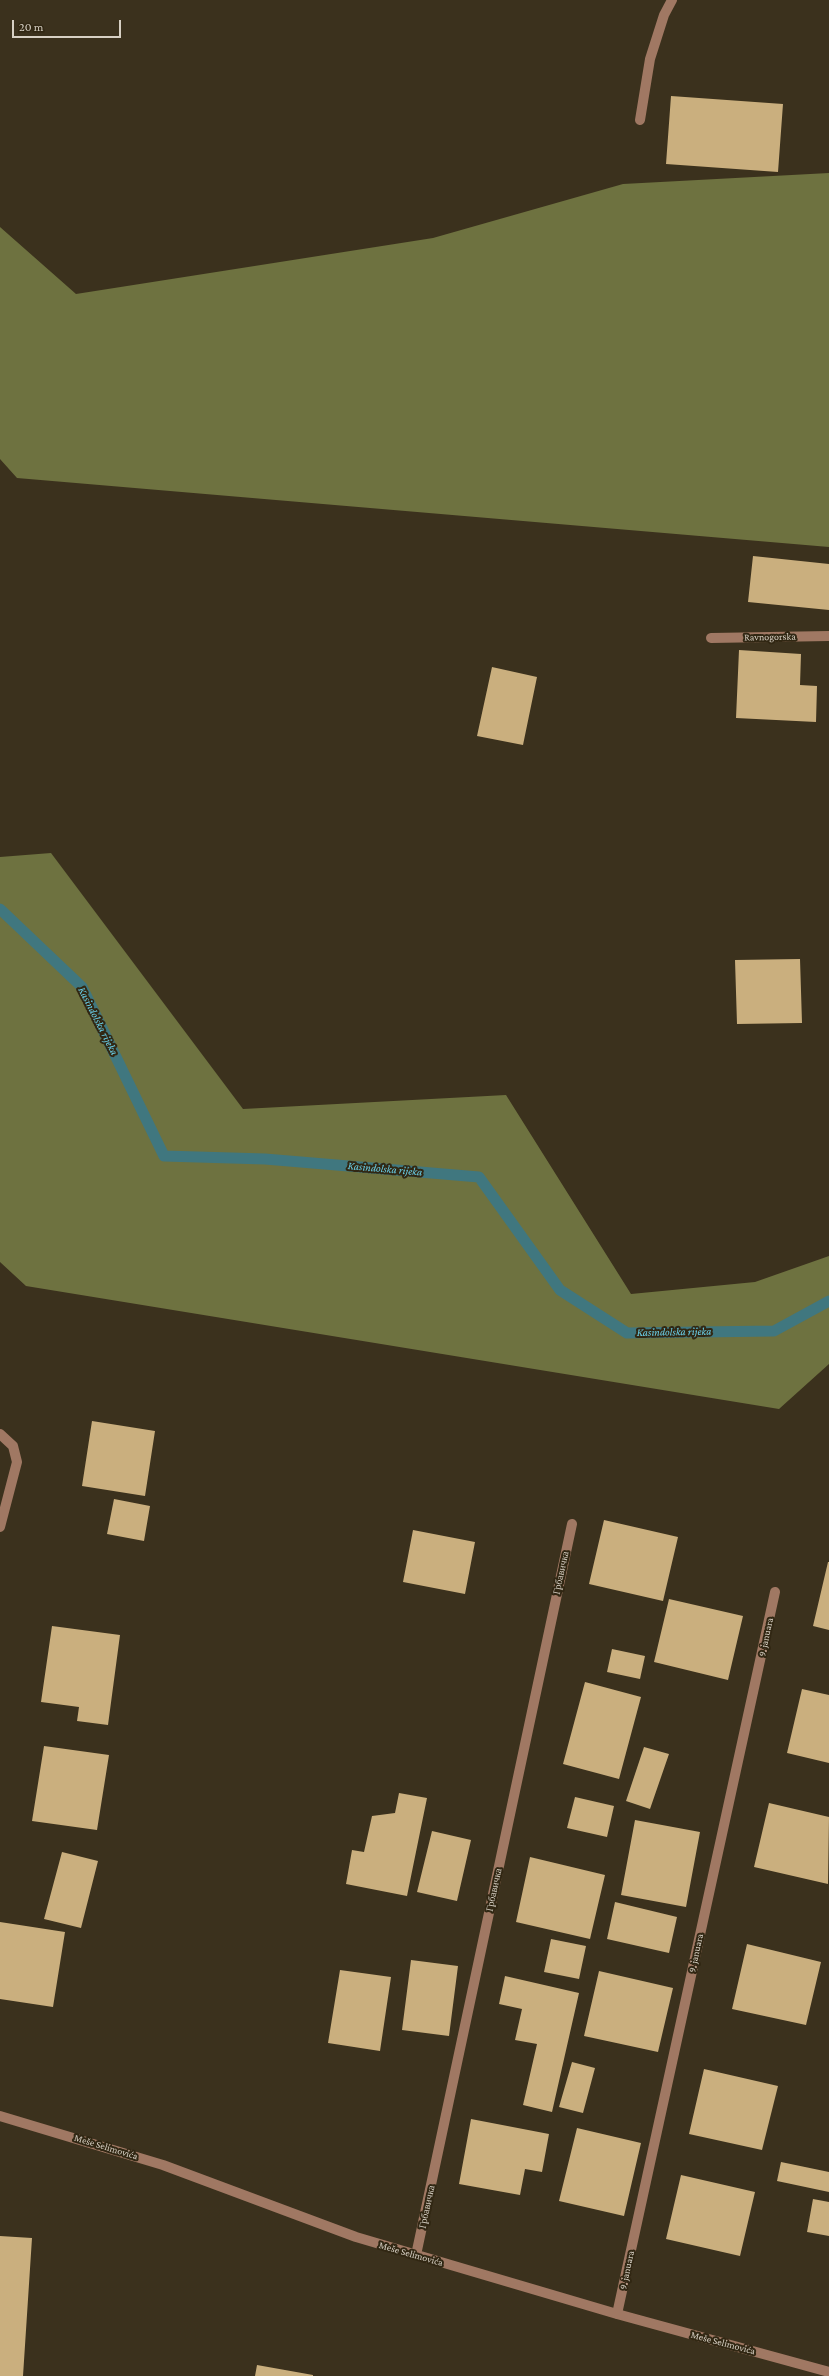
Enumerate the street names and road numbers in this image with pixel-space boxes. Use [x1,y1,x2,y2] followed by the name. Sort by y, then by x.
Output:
[744,631,796,643] street label: Ravnogorska
[551,1550,571,1596] street label: Грбавичка
[756,1616,776,1658] street label: 9. januara
[484,1867,504,1913] street label: Грбавичка
[686,1932,706,1974] street label: 9. januara
[73,2132,139,2162] street label: Meše Selimovića
[417,2184,437,2230] street label: Грбавичка
[378,2239,444,2269] street label: Meše Selimovića
[617,2249,637,2291] street label: 9. januara
[689,2329,757,2357] street label: Meše Selimovića

